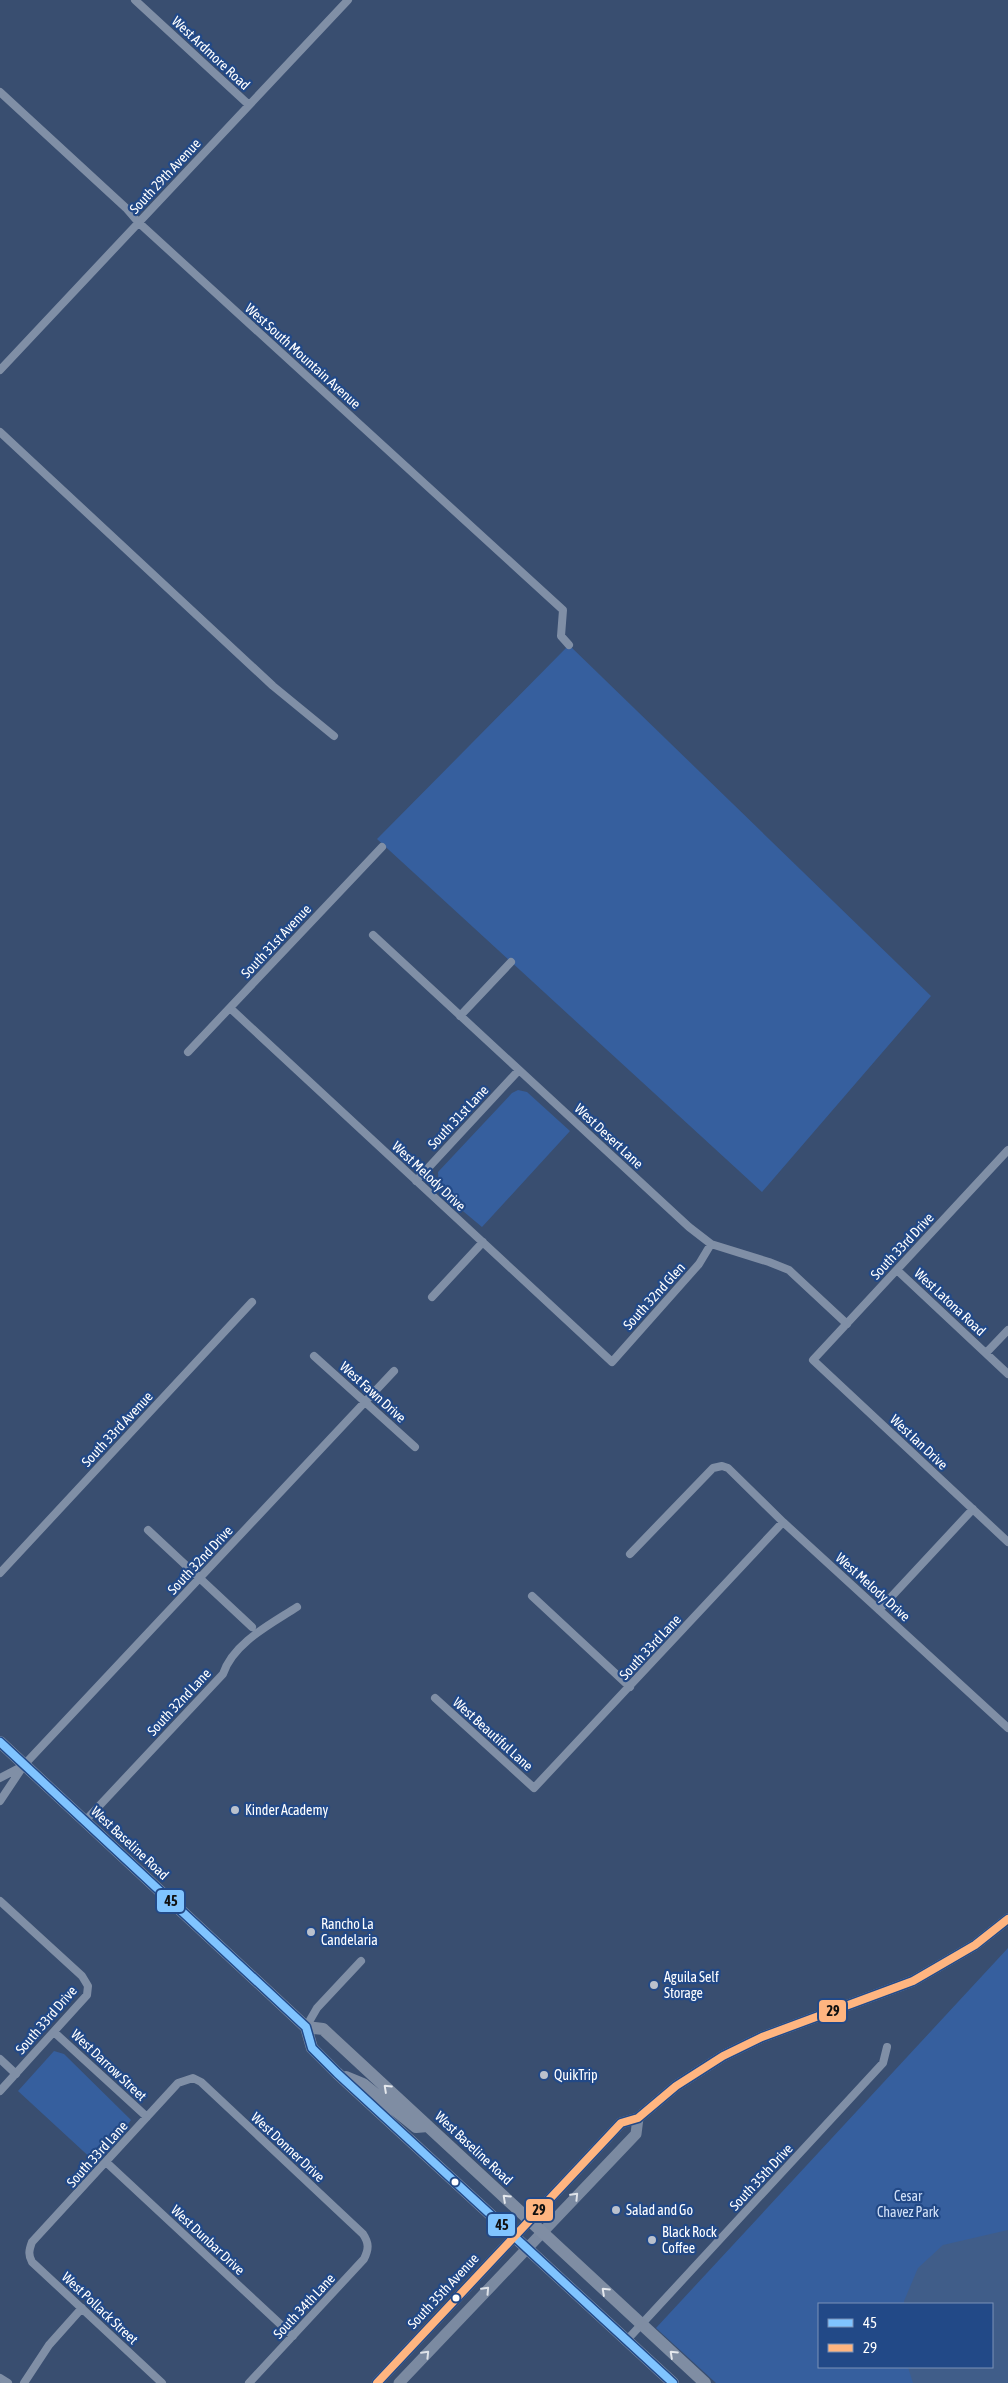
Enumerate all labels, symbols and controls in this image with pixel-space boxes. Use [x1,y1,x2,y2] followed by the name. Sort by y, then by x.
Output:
[169,13,253,93] street label: West Ardmore Road
[126,135,204,217] street label: South 29th Avenue
[242,300,364,412] street label: West South Mountain Avenue
[238,901,314,981] street label: South 31st Avenue
[424,1082,492,1152] street label: South 31st Lane
[572,1100,646,1172] street label: West Desert Lane
[389,1138,469,1214] street label: West Melody Drive
[867,1209,937,1283] street label: South 33rd Drive
[620,1259,688,1333] street label: South 32nd Glen
[911,1265,989,1339] street label: West Latona Road
[337,1358,409,1426] street label: West Fawn Drive
[78,1388,156,1470] street label: South 33rd Avenue
[887,1411,951,1473] street label: West Ian Drive
[164,1522,236,1598] street label: South 32nd Drive
[833,1549,913,1625] street label: West Melody Drive
[616,1611,684,1683] street label: South 33rd Lane
[144,1665,214,1739] street label: South 32nd Lane
[450,1694,536,1774] street label: West Beautiful Lane
[245,1802,329,1818] place label: Kinder Academy
[88,1803,172,1883] street label: West Baseline Road
[229,1804,241,1816] marker: Kinder Academy
[156,1889,185,1913] line badge: 45
[163,1893,178,1909] text: 45
[321,1916,378,1948] place label: Rancho La Candelaria
[305,1926,317,1938] marker: Rancho La Candelaria
[664,1969,719,2001] place label: Aguila Self Storage
[648,1979,660,1991] marker: Aguila Self Storage
[12,1983,80,2057] street label: South 33rd Drive
[818,1999,847,2023] line badge: 29
[826,2003,840,2019] text: 29
[68,2026,150,2104] street label: West Darrow Street
[554,2067,598,2083] place label: QuikTrip
[538,2069,550,2081] marker: QuikTrip
[383,2085,392,2094] one-way arrow
[432,2108,516,2188] street label: West Baseline Road
[248,2109,328,2185] street label: West Donner Drive
[63,2118,131,2190] street label: South 33rd Lane
[726,2140,796,2214] street label: South 35th Drive
[450,2177,460,2187] unlabelled marker
[877,2188,939,2220] park label: Cesar Chavez Park
[569,2193,578,2202] one-way arrow
[503,2195,512,2204] one-way arrow
[525,2198,554,2222] line badge: 29
[168,2202,248,2278] street label: West Dunbar Drive
[532,2202,546,2218] text: 29
[626,2202,693,2218] place label: Salad and Go
[610,2204,622,2216] marker: Salad and Go
[487,2213,516,2237] line badge: 45
[494,2217,509,2233] text: 45
[662,2224,717,2256] place label: Black Rock Coffee
[646,2234,658,2246] marker: Black Rock Coffee
[404,2250,482,2332] street label: South 35th Avenue
[59,2269,141,2347] street label: West Pollack Street
[270,2270,338,2342] street label: South 34th Lane
[480,2287,489,2296] one-way arrow
[602,2288,611,2297] one-way arrow
[451,2293,461,2303] unlabelled marker
[818,2303,993,2368] legend
[863,2314,877,2331] text: 45
[863,2339,877,2356] text: 29
[420,2351,429,2360] one-way arrow
[669,2351,678,2360] one-way arrow

